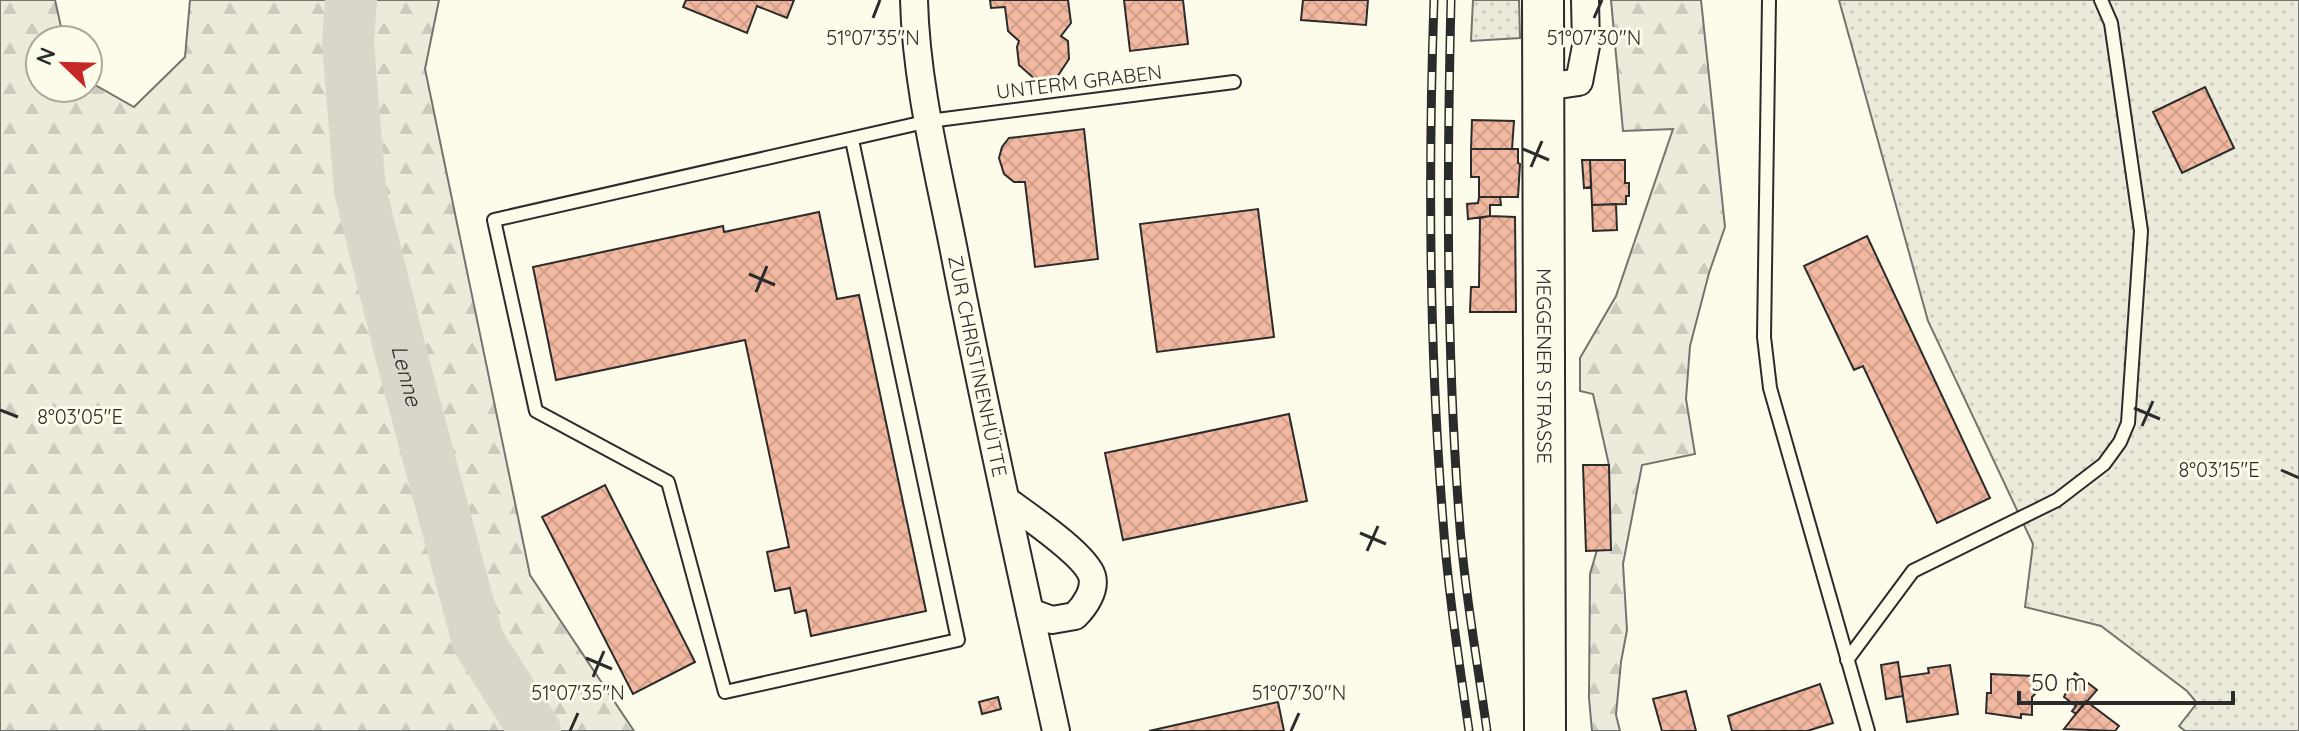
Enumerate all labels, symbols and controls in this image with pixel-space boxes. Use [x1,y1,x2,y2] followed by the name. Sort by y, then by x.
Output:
[24,24,104,104] north arrow
[826,25,920,50] text: 51°07'35"N
[1547,25,1641,50] text: 51°07'30"N
[30,43,62,69] text: N
[995,59,1163,104] street label: UNTERM GRABEN
[943,253,1013,479] street label: ZUR CHRISTINENHÜTTE
[1532,268,1557,464] street label: MEGGENER STRASSE
[385,342,429,411] water label: Lenne
[37,404,123,429] text: 8°03'05"E
[2179,457,2260,482] text: 8°03'15"E
[2019,655,2233,705] scale bar
[2031,667,2087,697] text: 50 m
[531,680,625,705] text: 51°07'35"N
[1252,680,1346,705] text: 51°07'30"N

